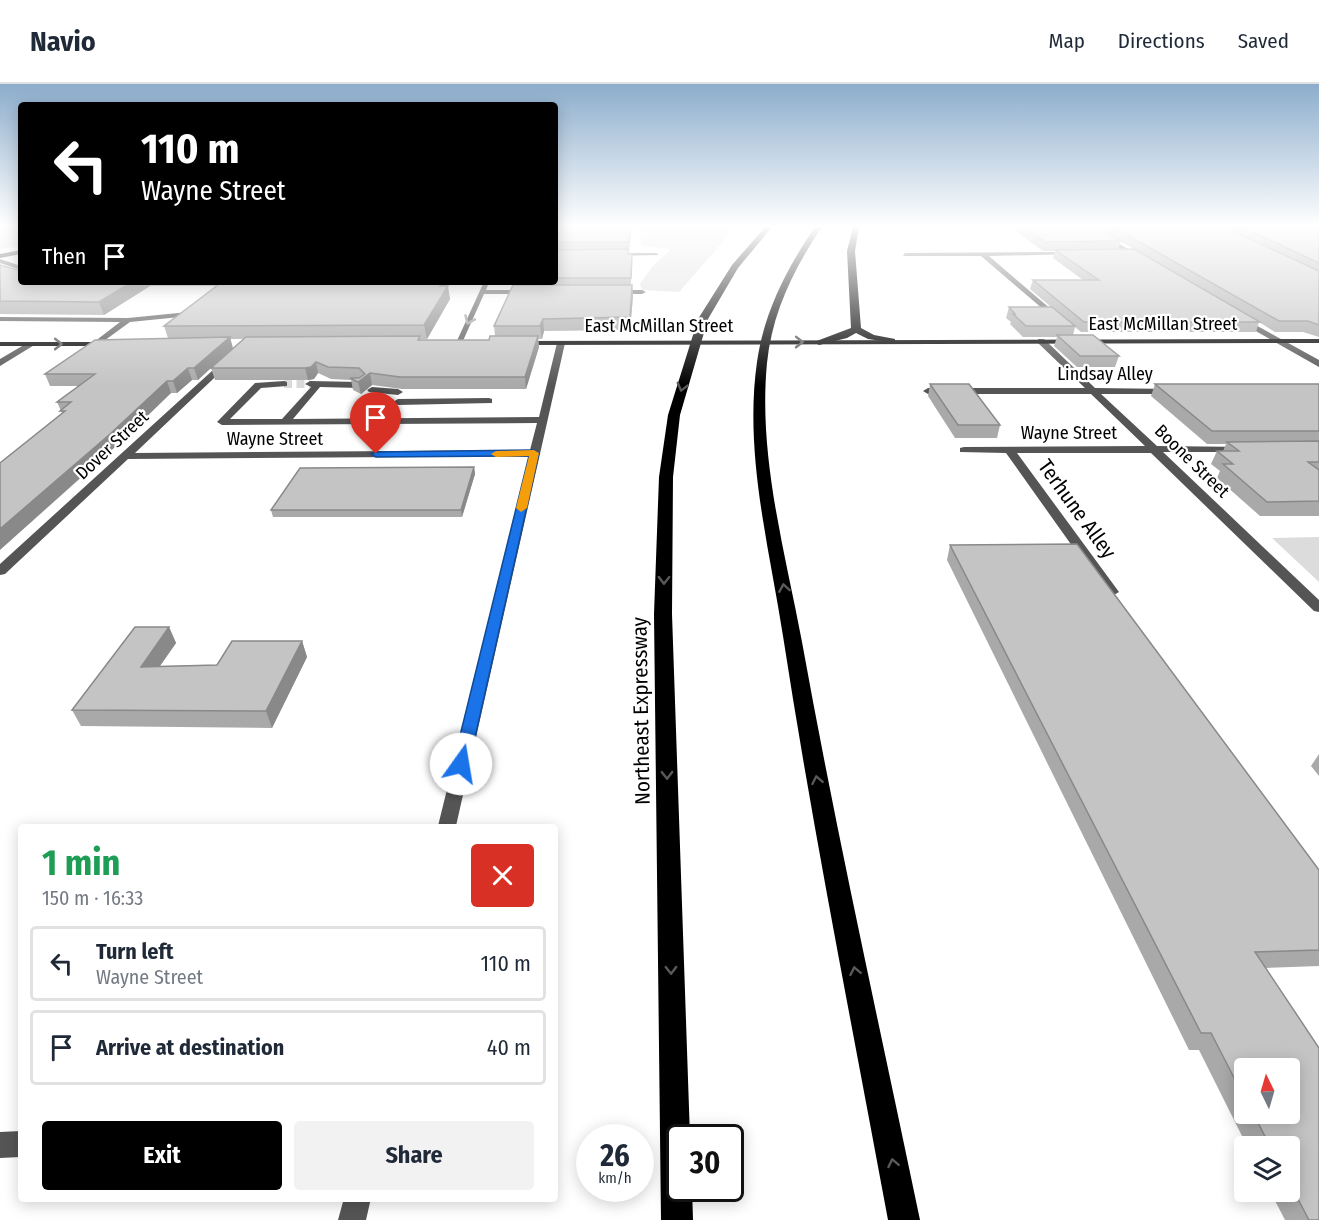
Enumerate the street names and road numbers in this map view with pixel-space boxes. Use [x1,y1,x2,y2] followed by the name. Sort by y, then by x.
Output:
[1089,313,1237,335] street label: East McMillan Street
[585,315,733,337] street label: East McMillan Street
[1057,363,1153,385] street label: Lindsay Alley
[71,406,153,484] street label: Dover Street
[1150,420,1234,502] street label: Boone Street
[1021,422,1117,444] street label: Wayne Street
[227,428,323,450] street label: Wayne Street
[1032,454,1122,564] street label: Terhune Alley
[626,616,656,805] street label: Northeast Expressway

